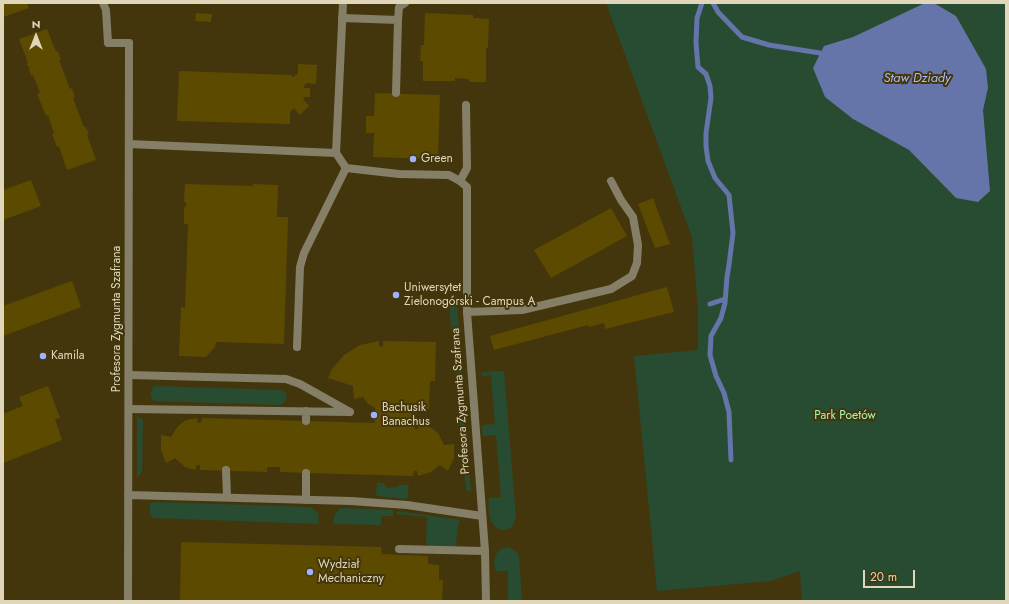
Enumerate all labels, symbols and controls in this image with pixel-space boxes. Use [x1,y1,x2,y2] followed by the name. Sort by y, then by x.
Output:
[16,16,56,56] north arrow
[32,16,40,32] text: N
[883,71,951,87] water label: Staw Dziady
[421,152,453,166] place label: Green
[408,154,418,164] marker: Green
[110,246,124,392] street label: Profesora Zygmunta Szafrana
[404,281,535,309] place label: Uniwersytet Zielonogórski - Campus A
[391,290,401,300] marker: Uniwersytet Zielonogórski - Campus A
[449,327,473,475] street label: Profesora Zygmunta Szafrana
[51,349,85,363] place label: Kamila
[38,351,48,361] marker: Kamila
[382,401,430,429] place label: Bachusik Banachus
[814,409,876,423] park label: Park Poetów
[369,410,379,420] marker: Bachusik Banachus
[318,558,384,586] place label: Wydział Mechaniczny
[865,562,917,588] scale bar
[305,567,315,577] marker: Wydział Mechaniczny
[870,568,897,586] text: 20 m

